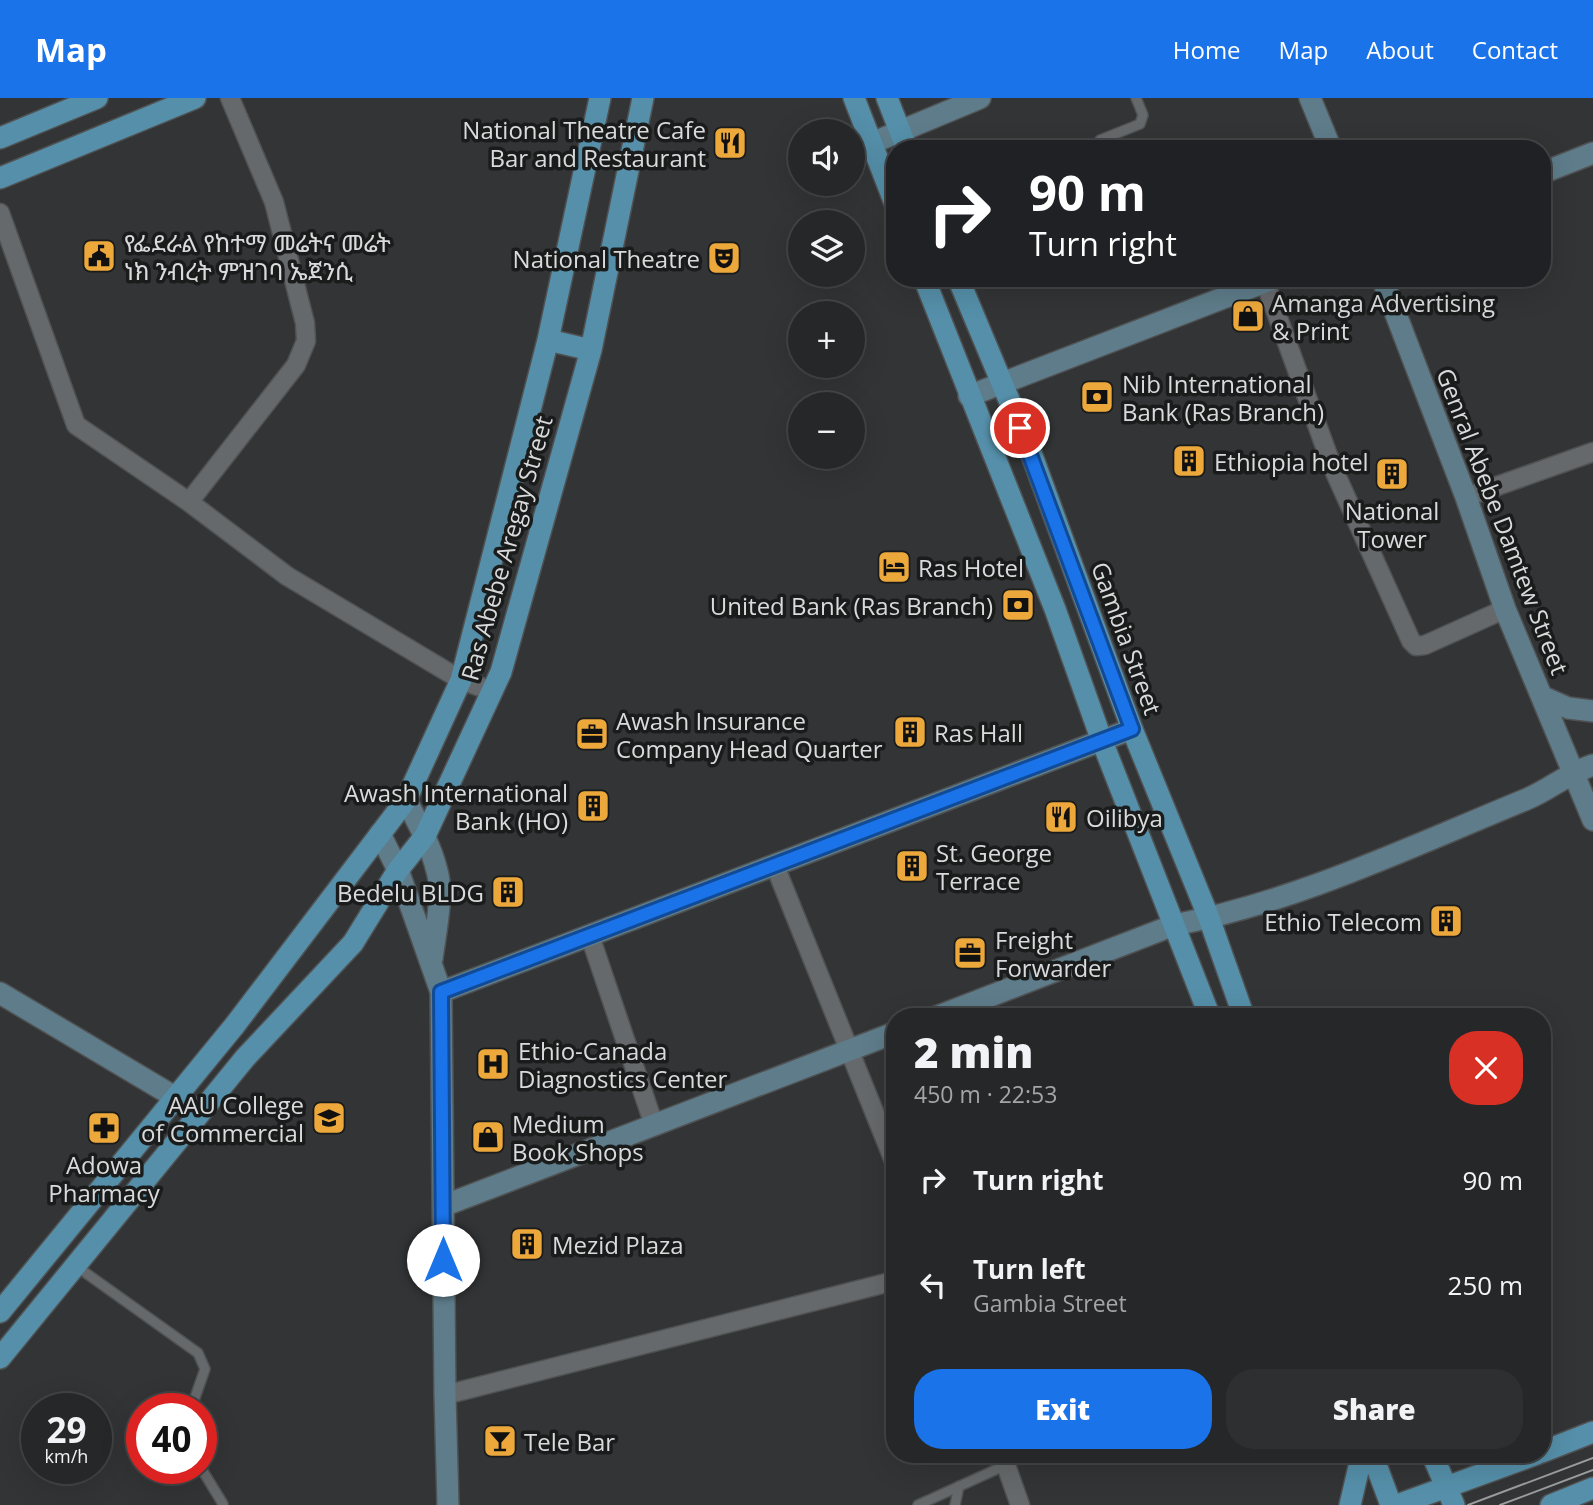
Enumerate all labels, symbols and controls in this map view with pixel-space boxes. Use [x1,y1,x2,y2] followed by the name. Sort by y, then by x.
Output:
[35,27,107,72] text: Map
[1173,33,1241,66] text: Home
[1279,33,1328,66] text: Map
[1366,33,1434,66] text: About
[1472,33,1558,66] text: Contact
[462,113,706,174] place label: National Theatre Cafe Bar and Restaurant
[788,119,865,469] map controls
[788,119,865,196] button: sound
[711,124,749,162] restaurant icon: National Theatre Cafe Bar and Restaurant
[1029,159,1146,225] text: 90 m
[914,168,1005,259] icon: right
[788,210,865,287] button: layers
[1029,222,1177,265] text: Turn right
[124,226,391,287] place label: የፌደራል የከተማ መሬትና መሬት ነክ ንብረት ምዝገባ ኤጀንሲ
[80,237,118,275] public building icon: የፌደራል የከተማ መሬትና መሬት ነክ ንብረት ምዝገባ ኤጀንሲ
[705,239,743,277] theatre icon: National Theatre
[513,242,700,275] place label: National Theatre
[1272,286,1495,347] place label: Amanga Advertising & Print
[1229,297,1267,335] shop icon: Amanga Advertising & Print
[788,301,865,378] button: +
[1429,363,1577,679] street label: Genral Abebe Damtew Street
[1122,367,1324,428] place label: Nib International Bank (Ras Branch)
[1078,378,1116,416] bank icon: Nib International Bank (Ras Branch)
[788,392,865,469] button: −
[990,398,1050,458] pin
[1001,409,1039,447] icon: arrive
[452,412,560,684] street label: Ras Abebe Aregay Street
[1170,442,1208,480] building icon: Ethiopia hotel
[1214,445,1369,478] place label: Ethiopia hotel
[1373,455,1411,493] building icon: National Tower
[1345,494,1439,555] place label: National Tower
[875,548,913,586] hotel icon: Ras Hotel
[918,551,1024,584] place label: Ras Hotel
[1084,557,1170,719] street label: Gambia Street
[999,586,1037,624] bank icon: United Bank (Ras Branch)
[710,589,993,622] place label: United Bank (Ras Branch)
[616,704,883,765] place label: Awash Insurance Company Head Quarter
[891,713,929,751] building icon: Ras Hall
[573,715,611,753] office icon: Awash Insurance Company Head Quarter
[934,716,1023,749] place label: Ras Hall
[344,776,568,837] place label: Awash International Bank (HO)
[574,787,612,825] building icon: Awash International Bank (HO)
[1042,798,1080,836] restaurant icon: Oilibya
[1086,801,1163,834] place label: Oilibya
[936,836,1052,897] place label: St. George Terrace
[893,847,931,885] building icon: St. George Terrace
[489,873,527,911] building icon: Bedelu BLDG
[337,876,484,909] place label: Bedelu BLDG
[1427,902,1465,940] building icon: Ethio Telecom
[1264,905,1422,938] place label: Ethio Telecom
[995,923,1112,984] place label: Freight Forwarder
[951,934,989,972] office icon: Freight Forwarder
[914,1023,1033,1080] text: 2 min
[1449,1031,1523,1105] button: close
[518,1034,728,1095] place label: Ethio-Canada Diagnostics Center
[474,1045,512,1083] hospital icon: Ethio-Canada Diagnostics Center
[914,1078,1057,1110] text: 450 m · 22:53
[141,1088,304,1149] place label: AAU College of Commercial
[310,1099,348,1137] school or university icon: AAU College of Commercial
[512,1107,644,1168] place label: Medium Book Shops
[85,1109,123,1147] pharmacy icon: Adowa Pharmacy
[469,1118,507,1156] shop icon: Medium Book Shops
[48,1148,161,1209] place label: Adowa Pharmacy
[914,1161,952,1199] icon: right
[973,1162,1104,1198] text: Turn right
[1462,1162,1523,1198] text: 90 m
[406,1223,480,1297] position arrow
[508,1225,546,1263] building icon: Mezid Plaza
[552,1228,684,1261] place label: Mezid Plaza
[973,1251,1085,1287] text: Turn left
[914,1266,952,1304] icon: left
[1448,1267,1523,1303] text: 250 m
[973,1287,1127,1319] text: Gambia Street
[914,1369,1212,1449] button: Exit
[1226,1369,1523,1449] button: Share
[126,1393,217,1484] speed limit sign: 40
[46,1406,87,1453] text: 29
[481,1422,519,1460] bar icon: Tele Bar
[524,1425,615,1458] place label: Tele Bar
[45,1444,88,1468] text: km/h

